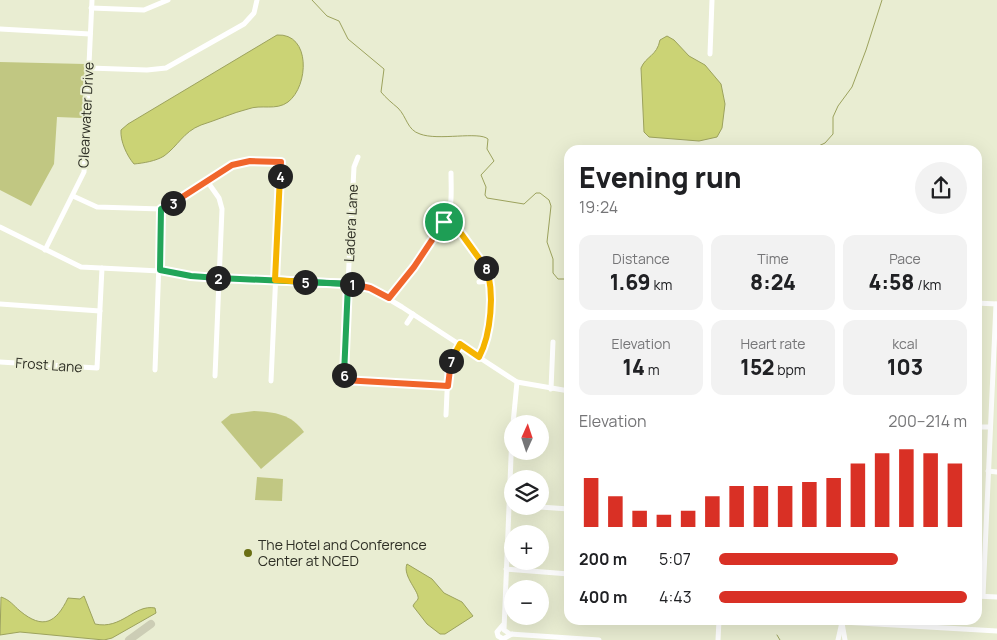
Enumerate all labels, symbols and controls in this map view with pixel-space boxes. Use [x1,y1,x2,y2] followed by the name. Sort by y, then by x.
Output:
[73,61,98,169] street label: Clearwater Drive
[579,158,742,196] text: Evening run
[915,162,967,214] button: share
[268,164,292,188] pin: 4
[276,167,285,186] text: 4
[339,183,362,262] street label: Ladera Lane
[160,190,186,216] pin: 3
[169,194,178,213] text: 3
[579,196,618,218] text: 19:24
[423,201,465,243] pin
[430,208,458,236] icon: arrive
[612,249,670,268] text: Distance
[757,249,789,268] text: Time
[889,249,921,268] text: Pace
[474,256,498,280] pin: 8
[482,259,491,278] text: 8
[206,266,230,290] pin: 2
[610,268,651,296] text: 1.69
[750,268,796,296] text: 8:24
[869,268,914,296] text: 4:58
[214,269,223,288] text: 2
[292,270,318,294] pin: 5
[340,272,364,296] pin: 1
[301,273,310,292] text: 5
[349,275,356,294] text: 1
[651,275,672,294] text: km
[914,275,941,294] text: /km
[611,334,671,353] text: Elevation
[741,334,805,353] text: Heart rate
[892,334,918,353] text: kcal
[438,348,464,374] pin: 7
[448,352,455,371] text: 7
[15,353,83,376] street label: Frost Lane
[622,353,645,381] text: 14
[740,353,774,381] text: 152
[887,353,923,381] text: 103
[645,360,660,379] text: m
[774,360,806,379] text: bpm
[332,362,356,388] pin: 6
[340,366,349,385] text: 6
[579,410,647,432] text: Elevation
[888,410,967,432] text: 200–214 m
[504,415,549,460] north arrow
[504,415,549,625] map controls
[504,470,549,515] button: layers
[504,525,549,570] button: +
[258,535,427,570] place label: The Hotel and Conference Center at NCED
[242,547,254,559] marker: The Hotel and Conference Center at NCED
[579,548,627,570] text: 200 m
[659,548,691,570] text: 5:07
[504,580,549,625] button: −
[579,586,627,608] text: 400 m
[659,586,692,608] text: 4:43

